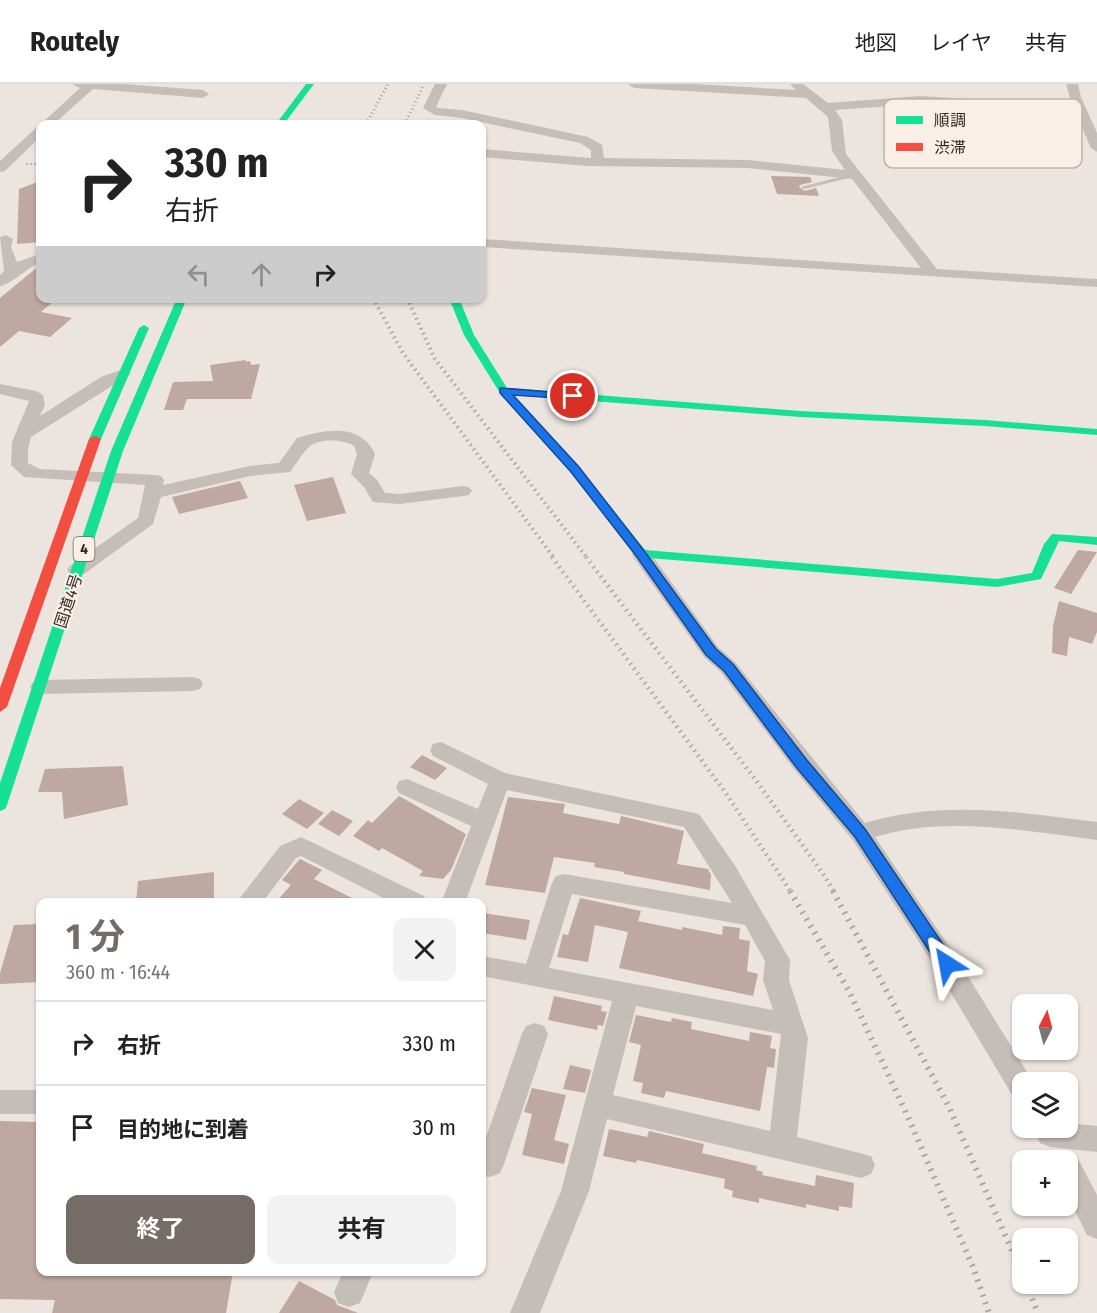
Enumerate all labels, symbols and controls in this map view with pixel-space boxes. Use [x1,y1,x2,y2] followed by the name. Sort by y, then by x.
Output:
[30,25,119,58] text: Routely
[855,30,897,56] text: 地図
[930,30,992,56] text: レイヤ
[1025,30,1067,56] text: 共有
[884,99,1082,168] legend
[934,111,966,130] text: 順調
[165,138,268,188] text: 330 m
[934,138,966,157] text: 渋滞
[66,144,144,222] icon: right
[165,195,219,227] text: 右折
[182,258,215,291] icon: left
[245,258,278,291] icon: ahead
[308,258,341,291] icon: right
[547,370,598,421] pin
[556,379,589,412] icon: arrive
[74,537,94,561] road number: 4
[51,572,86,631] street label: 国道4号
[66,915,125,959] text: 1 分
[393,918,456,981] button: close
[915,932,979,996] position arrow
[66,960,170,984] text: 360 m · 16:44
[1012,994,1078,1060] north arrow
[1012,994,1078,1294] map controls
[66,1027,99,1060] icon: right
[403,1030,456,1057] text: 330 m
[117,1032,161,1059] text: 右折
[1012,1072,1078,1138] button: layers
[66,1111,99,1144] icon: arrive
[413,1114,456,1141] text: 30 m
[117,1116,249,1143] text: 目的地に到着
[1012,1150,1078,1216] button: +
[66,1195,255,1264] button: 終了
[267,1195,456,1264] button: 共有
[1012,1228,1078,1294] button: −

